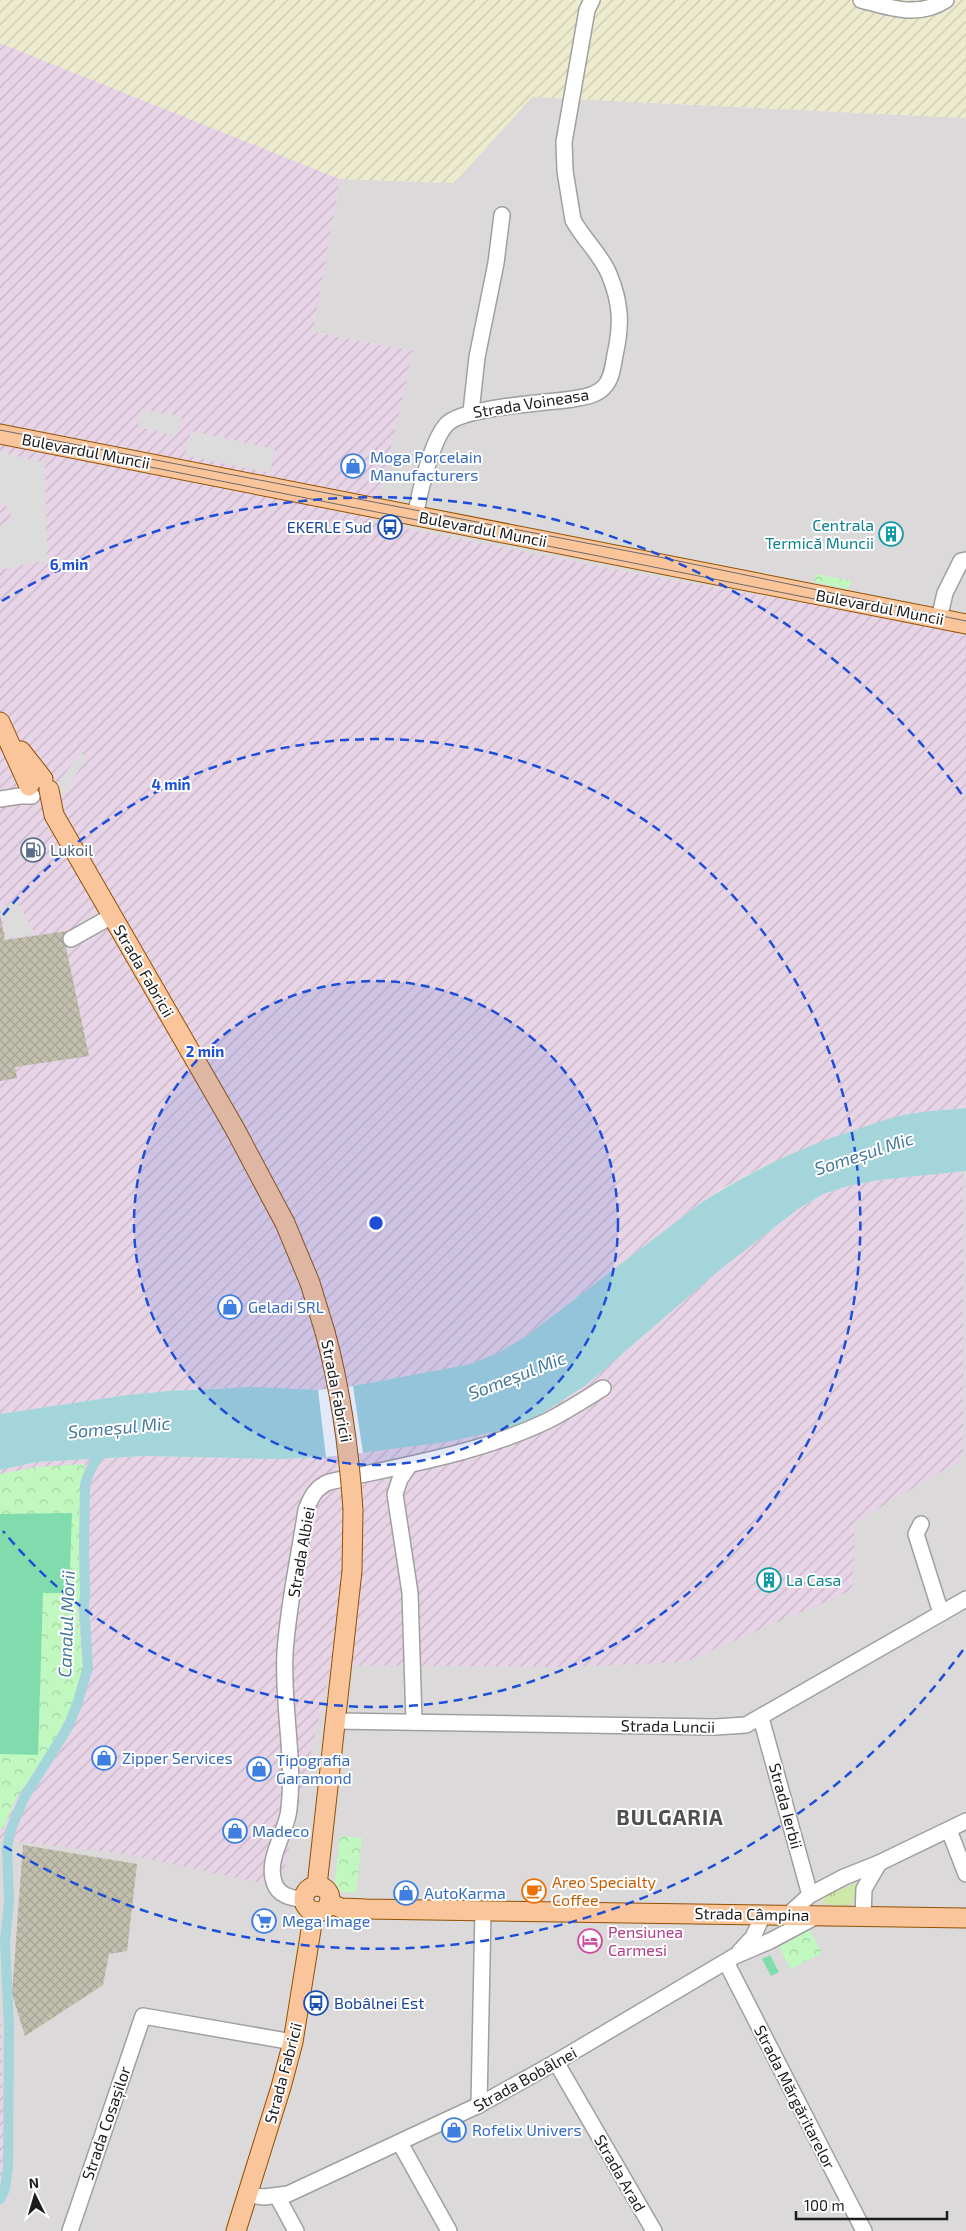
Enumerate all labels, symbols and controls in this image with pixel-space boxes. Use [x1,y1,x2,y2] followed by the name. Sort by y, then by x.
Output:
[472,384,590,421] street label: Strada Voineasa
[20,429,152,472] street label: Bulevardul Muncii
[370,447,482,484] place label: Moga Porcelain Manufacturers
[340,453,366,479] shop icon: Moga Porcelain Manufacturers
[417,507,549,550] street label: Bulevardul Muncii
[377,514,403,540] bus stop icon: EKERLE Sud
[765,515,874,552] place label: Centrala Termică Muncii
[287,517,372,536] place label: EKERLE Sud
[878,521,904,547] building icon: Centrala Termică Muncii
[50,555,88,573] text: 6 min
[814,585,946,628] street label: Bulevardul Muncii
[151,775,191,793] text: 4 min
[20,837,46,863] fuel station icon: Lukoil
[50,840,93,859] place label: Lukoil
[110,921,179,1021] street label: Strada Fabricii
[186,1042,224,1060] text: 2 min
[811,1127,916,1180] water label: Someșul Mic
[367,1214,385,1232] centre of rings
[217,1294,243,1320] shop icon: Geladi SRL
[248,1297,324,1316] place label: Geladi SRL
[318,1338,357,1444] street label: Strada Fabricii
[465,1346,569,1405] water label: Someșul Mic
[67,1412,171,1443] water label: Someșul Mic
[283,1505,318,1599] street label: Strada Albiei
[756,1567,782,1593] building icon: La Casa
[53,1569,79,1678] water label: Canalul Morii
[786,1570,841,1589] place label: La Casa
[621,1715,715,1736] street label: Strada Luncii
[91,1745,117,1771] shop icon: Zipper Services
[122,1748,233,1767] place label: Zipper Services
[276,1750,352,1787] place label: Tipografia Garamond
[246,1756,272,1782] shop icon: Tipografia Garamond
[766,1761,807,1851] street label: Strada Ierbii
[616,1804,724,1829] district label: BULGARIA
[222,1818,248,1844] shop icon: Madeco
[252,1821,309,1840] place label: Madeco
[552,1872,657,1909] place label: Areo Specialty Coffee
[521,1878,547,1904] cafe icon: Areo Specialty Coffee
[393,1880,419,1906] shop icon: AutoKarma
[424,1883,506,1902] place label: AutoKarma
[694,1903,810,1924] street label: Strada Câmpina
[251,1908,277,1934] supermarket icon: Mega Image
[282,1911,370,1930] place label: Mega Image
[608,1922,683,1959] place label: Pensiunea Carmesi
[577,1928,603,1954] hotel icon: Pensiunea Carmesi
[303,1990,329,2016] bus stop icon: Bobâlnei Est
[334,1993,424,2012] place label: Bobâlnei Est
[260,2020,305,2126] street label: Strada Fabricii
[751,2022,840,2172] street label: Strada Mărgăritarelor
[470,2042,580,2115] street label: Strada Bobâlnei
[77,2063,136,2183] street label: Strada Cosașilor
[441,2117,467,2143] shop icon: Rofelix Univers
[472,2120,582,2139] place label: Rofelix Univers
[591,2131,650,2215] street label: Strada Arad
[10,2171,60,2221] north arrow
[28,2174,40,2191] text: N
[796,2188,947,2220] scale bar
[804,2196,845,2214] text: 100 m

